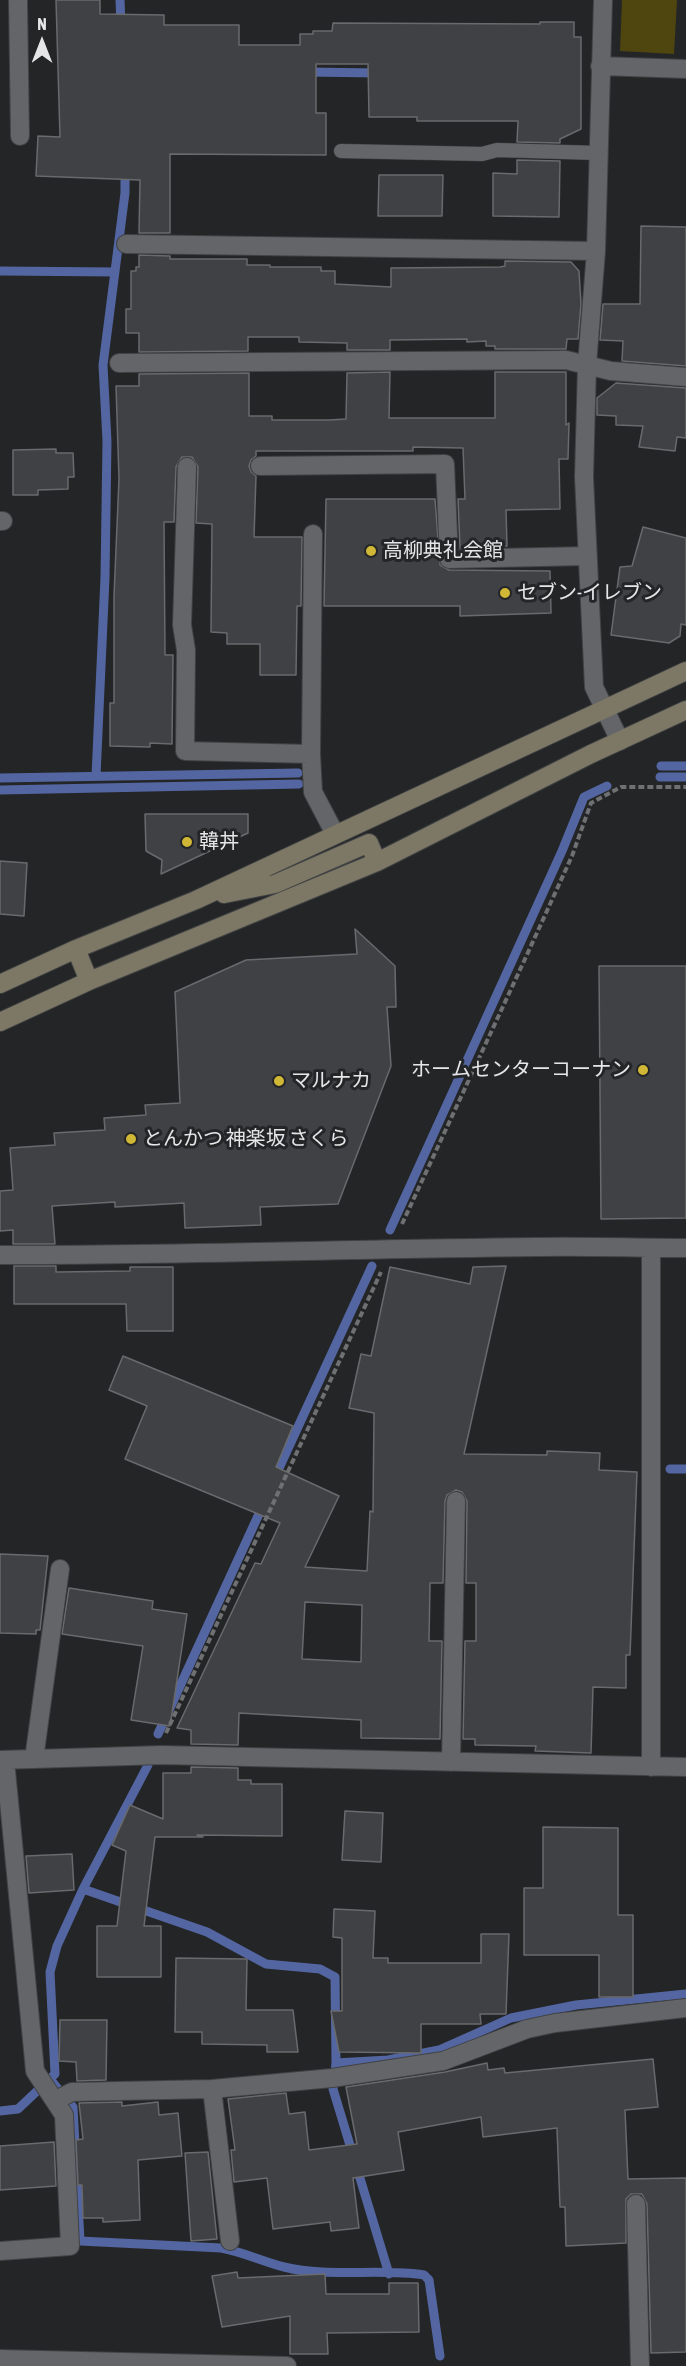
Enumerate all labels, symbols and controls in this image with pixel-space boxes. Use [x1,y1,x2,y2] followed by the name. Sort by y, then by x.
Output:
[12,12,72,72] north arrow
[37,15,47,33] text: N
[383,539,503,563] place label: 高柳典礼会館
[364,544,378,558] marker: 高柳典礼会館
[517,581,662,605] place label: セブン-イレブン
[498,586,512,600] marker: セブン-イレブン
[199,830,239,854] place label: 韓丼
[180,835,194,849] marker: 韓丼
[411,1058,631,1082] place label: ホームセンターコーナン
[636,1063,650,1077] marker: ホームセンターコーナン
[291,1069,371,1093] place label: マルナカ
[272,1074,286,1088] marker: マルナカ
[143,1127,348,1151] place label: とんかつ 神楽坂 さくら
[124,1132,138,1146] marker: とんかつ 神楽坂 さくら

